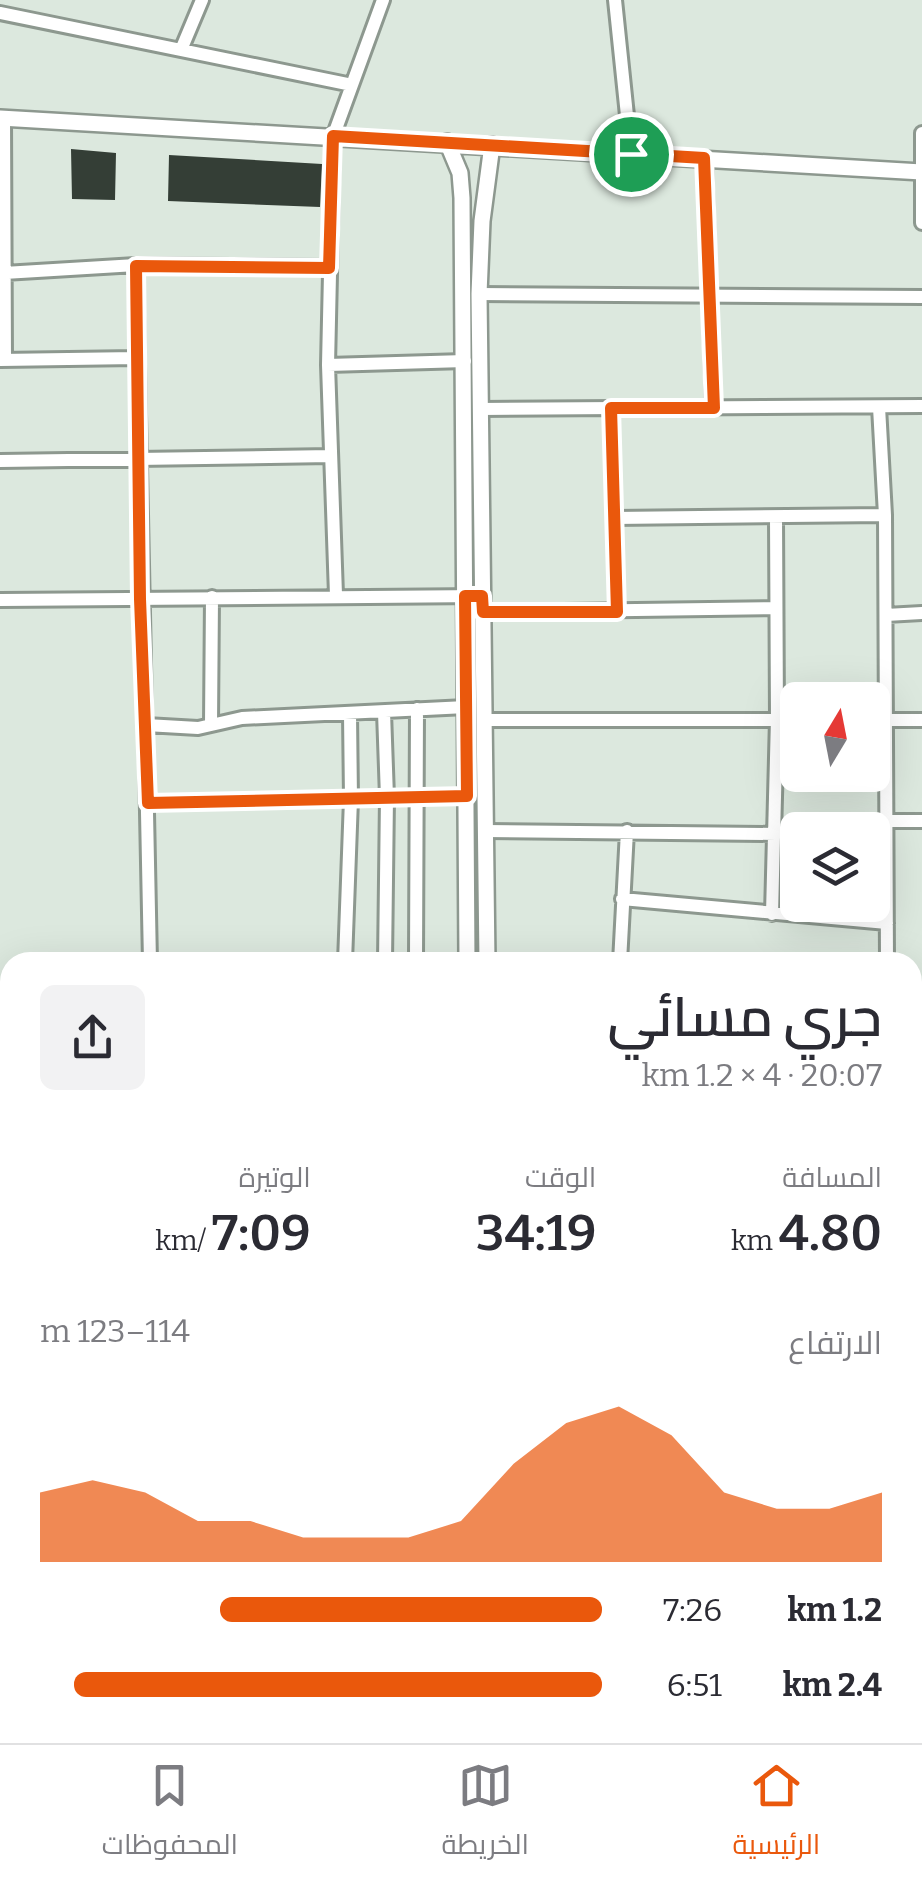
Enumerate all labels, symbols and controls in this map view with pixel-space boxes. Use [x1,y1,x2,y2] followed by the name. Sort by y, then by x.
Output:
[589,112,674,197] pin
[604,127,659,182] icon: arrive
[780,682,890,792] north arrow
[780,682,890,922] map controls
[780,812,890,922] button: layers
[40,985,145,1090] button: share
[608,985,882,1051] text: جري مسائي
[641,1056,882,1094] text: 20:07 · 4 × 1.2 km
[239,1161,311,1194] text: الوتيرة
[525,1161,596,1194] text: الوقت
[782,1161,882,1194] text: المسافة
[212,1203,311,1263] text: 7:09
[476,1203,596,1263] text: 34:19
[779,1203,882,1263] text: 4.80
[155,1224,212,1257] text: /km
[731,1224,779,1257] text: km
[40,1312,190,1350] text: 114–123 m
[788,1324,882,1362] text: الارتفاع
[663,1591,722,1629] text: 7:26
[787,1591,882,1629] text: 1.2 km
[667,1666,722,1704] text: 6:51
[783,1666,882,1704] text: 2.4 km
[102,1758,238,1870] tab: المحفوظات
[442,1758,529,1870] tab: الخريطة
[732,1758,820,1870] tab: الرئيسية

